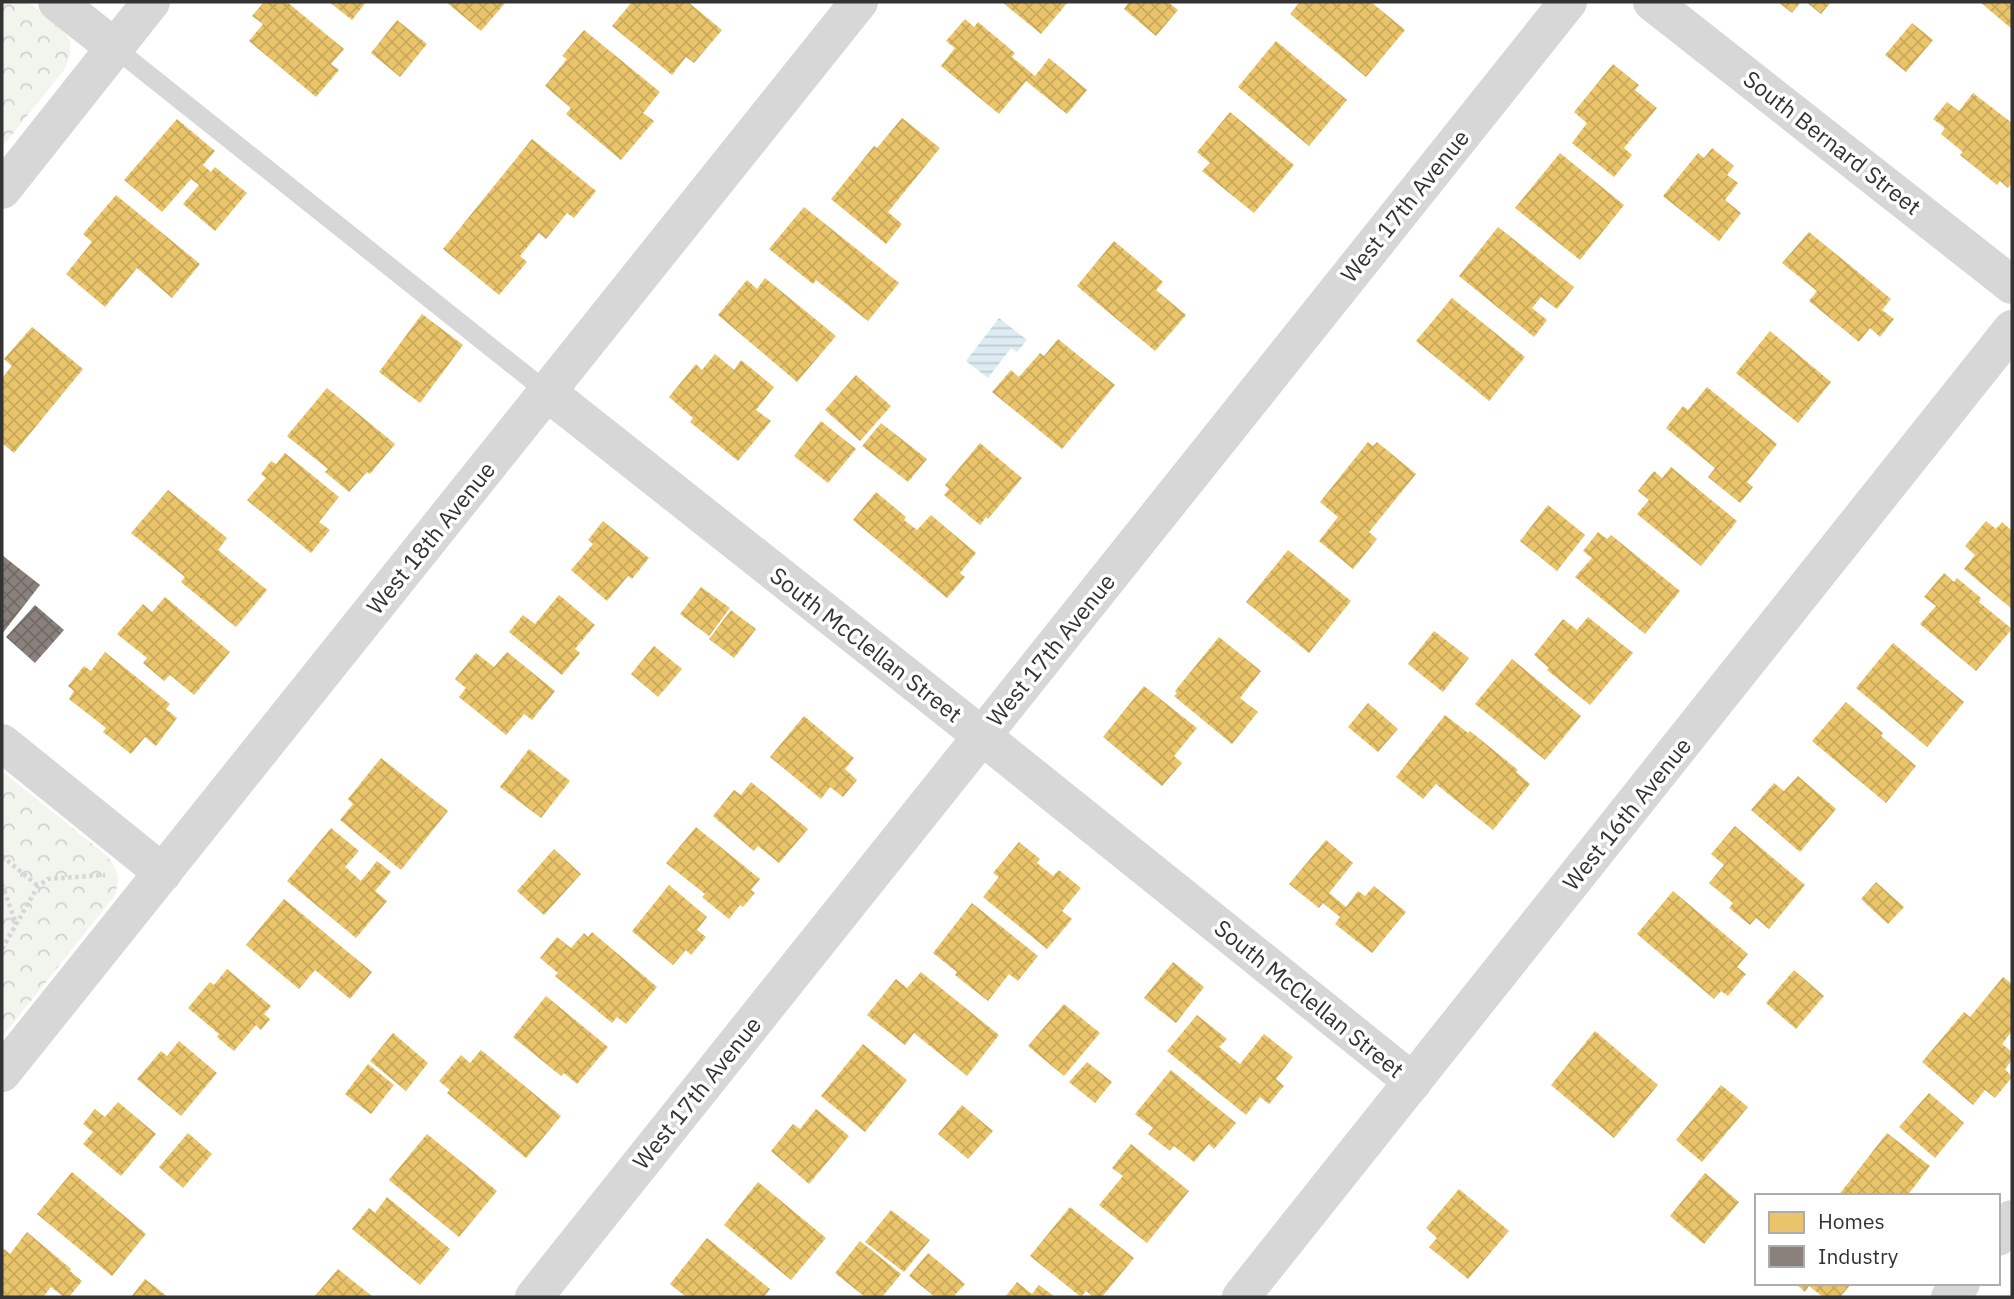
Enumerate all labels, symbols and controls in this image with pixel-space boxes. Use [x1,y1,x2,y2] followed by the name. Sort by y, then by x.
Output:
[1738,63,1928,221] street label: South Bernard Street
[1333,123,1475,288] street label: West 17th Avenue
[359,455,501,620] street label: West 18th Avenue
[765,560,969,729] street label: South McClellan Street
[979,567,1121,732] street label: West 17th Avenue
[1555,731,1697,896] street label: West 16th Avenue
[1209,912,1411,1084] street label: South McClellan Street
[625,1010,767,1175] street label: West 17th Avenue
[1755,1194,2000,1285] legend
[1818,1207,1885,1235] text: Homes
[1818,1242,1899,1270] text: Industry

